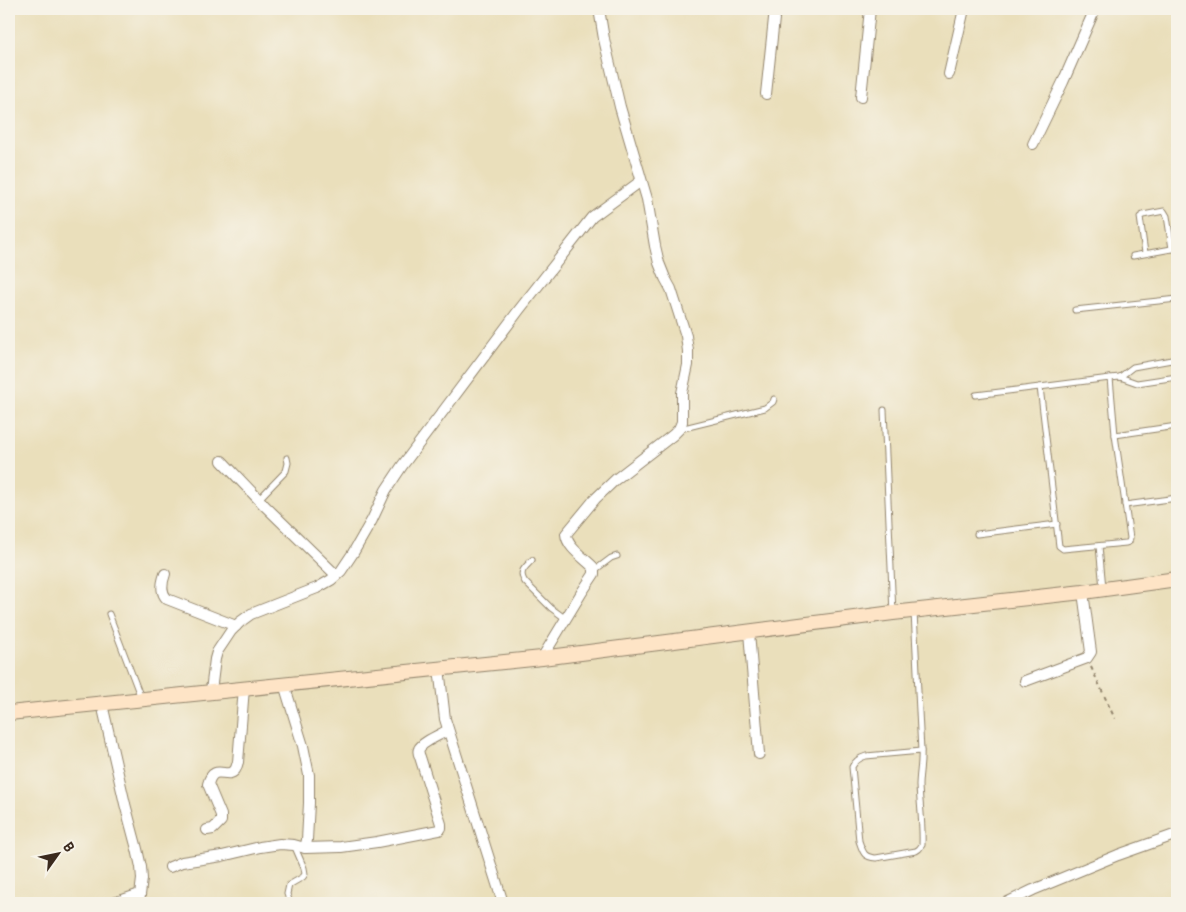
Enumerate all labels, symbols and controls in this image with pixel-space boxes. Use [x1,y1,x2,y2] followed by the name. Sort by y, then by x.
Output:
[32,830,82,880] north arrow
[59,839,78,855] text: B

